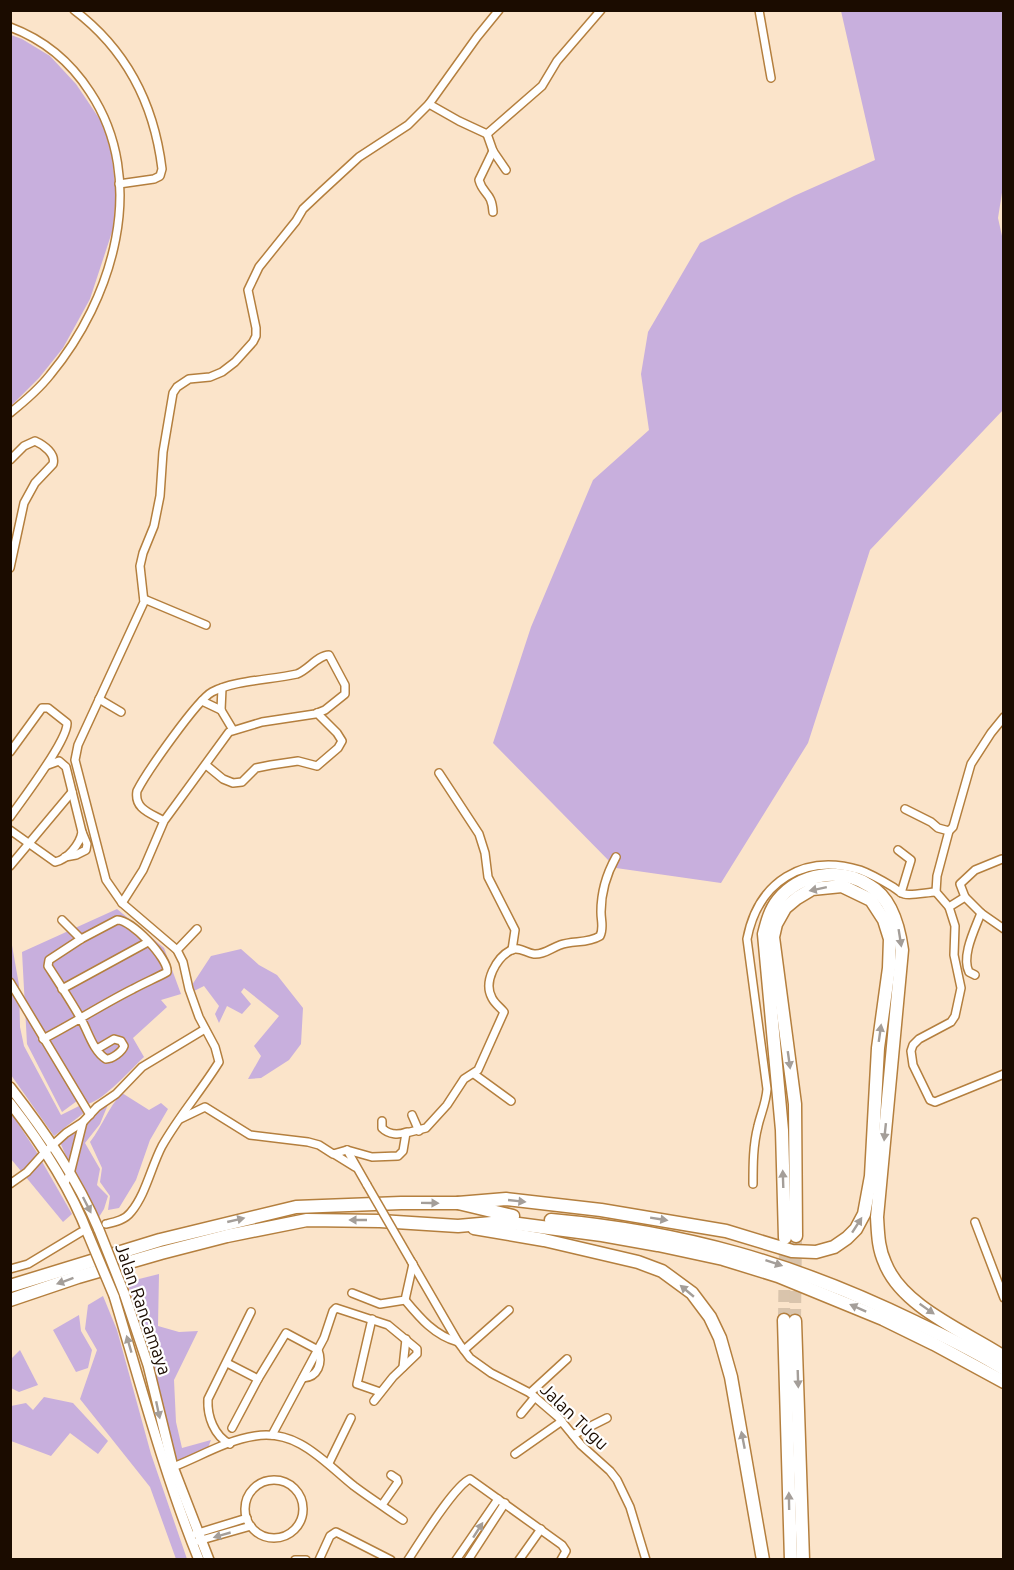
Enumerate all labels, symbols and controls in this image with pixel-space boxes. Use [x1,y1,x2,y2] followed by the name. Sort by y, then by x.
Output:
[809,884,827,894] one-way arrow
[896,929,905,948] one-way arrow
[875,1024,885,1043] one-way arrow
[784,1050,793,1069] one-way arrow
[880,1123,890,1142] one-way arrow
[778,1170,788,1189] one-way arrow
[82,1196,92,1213] one-way arrow
[507,1196,526,1205] one-way arrow
[420,1198,439,1208] one-way arrow
[227,1215,246,1224] one-way arrow
[348,1215,367,1225] one-way arrow
[649,1215,668,1224] one-way arrow
[851,1217,862,1233] one-way arrow
[112,1241,176,1377] street label: Jalan Rancamaya
[765,1259,783,1269] one-way arrow
[56,1277,74,1287] one-way arrow
[679,1284,695,1297] one-way arrow
[849,1303,867,1312] one-way arrow
[918,1303,934,1315] one-way arrow
[124,1335,133,1353] one-way arrow
[793,1370,803,1389] one-way arrow
[537,1379,613,1453] street label: Jalan Tugu
[154,1401,163,1420] one-way arrow
[738,1430,747,1449] one-way arrow
[785,1492,794,1511] one-way arrow
[472,1522,483,1538] one-way arrow
[213,1531,231,1540] one-way arrow

